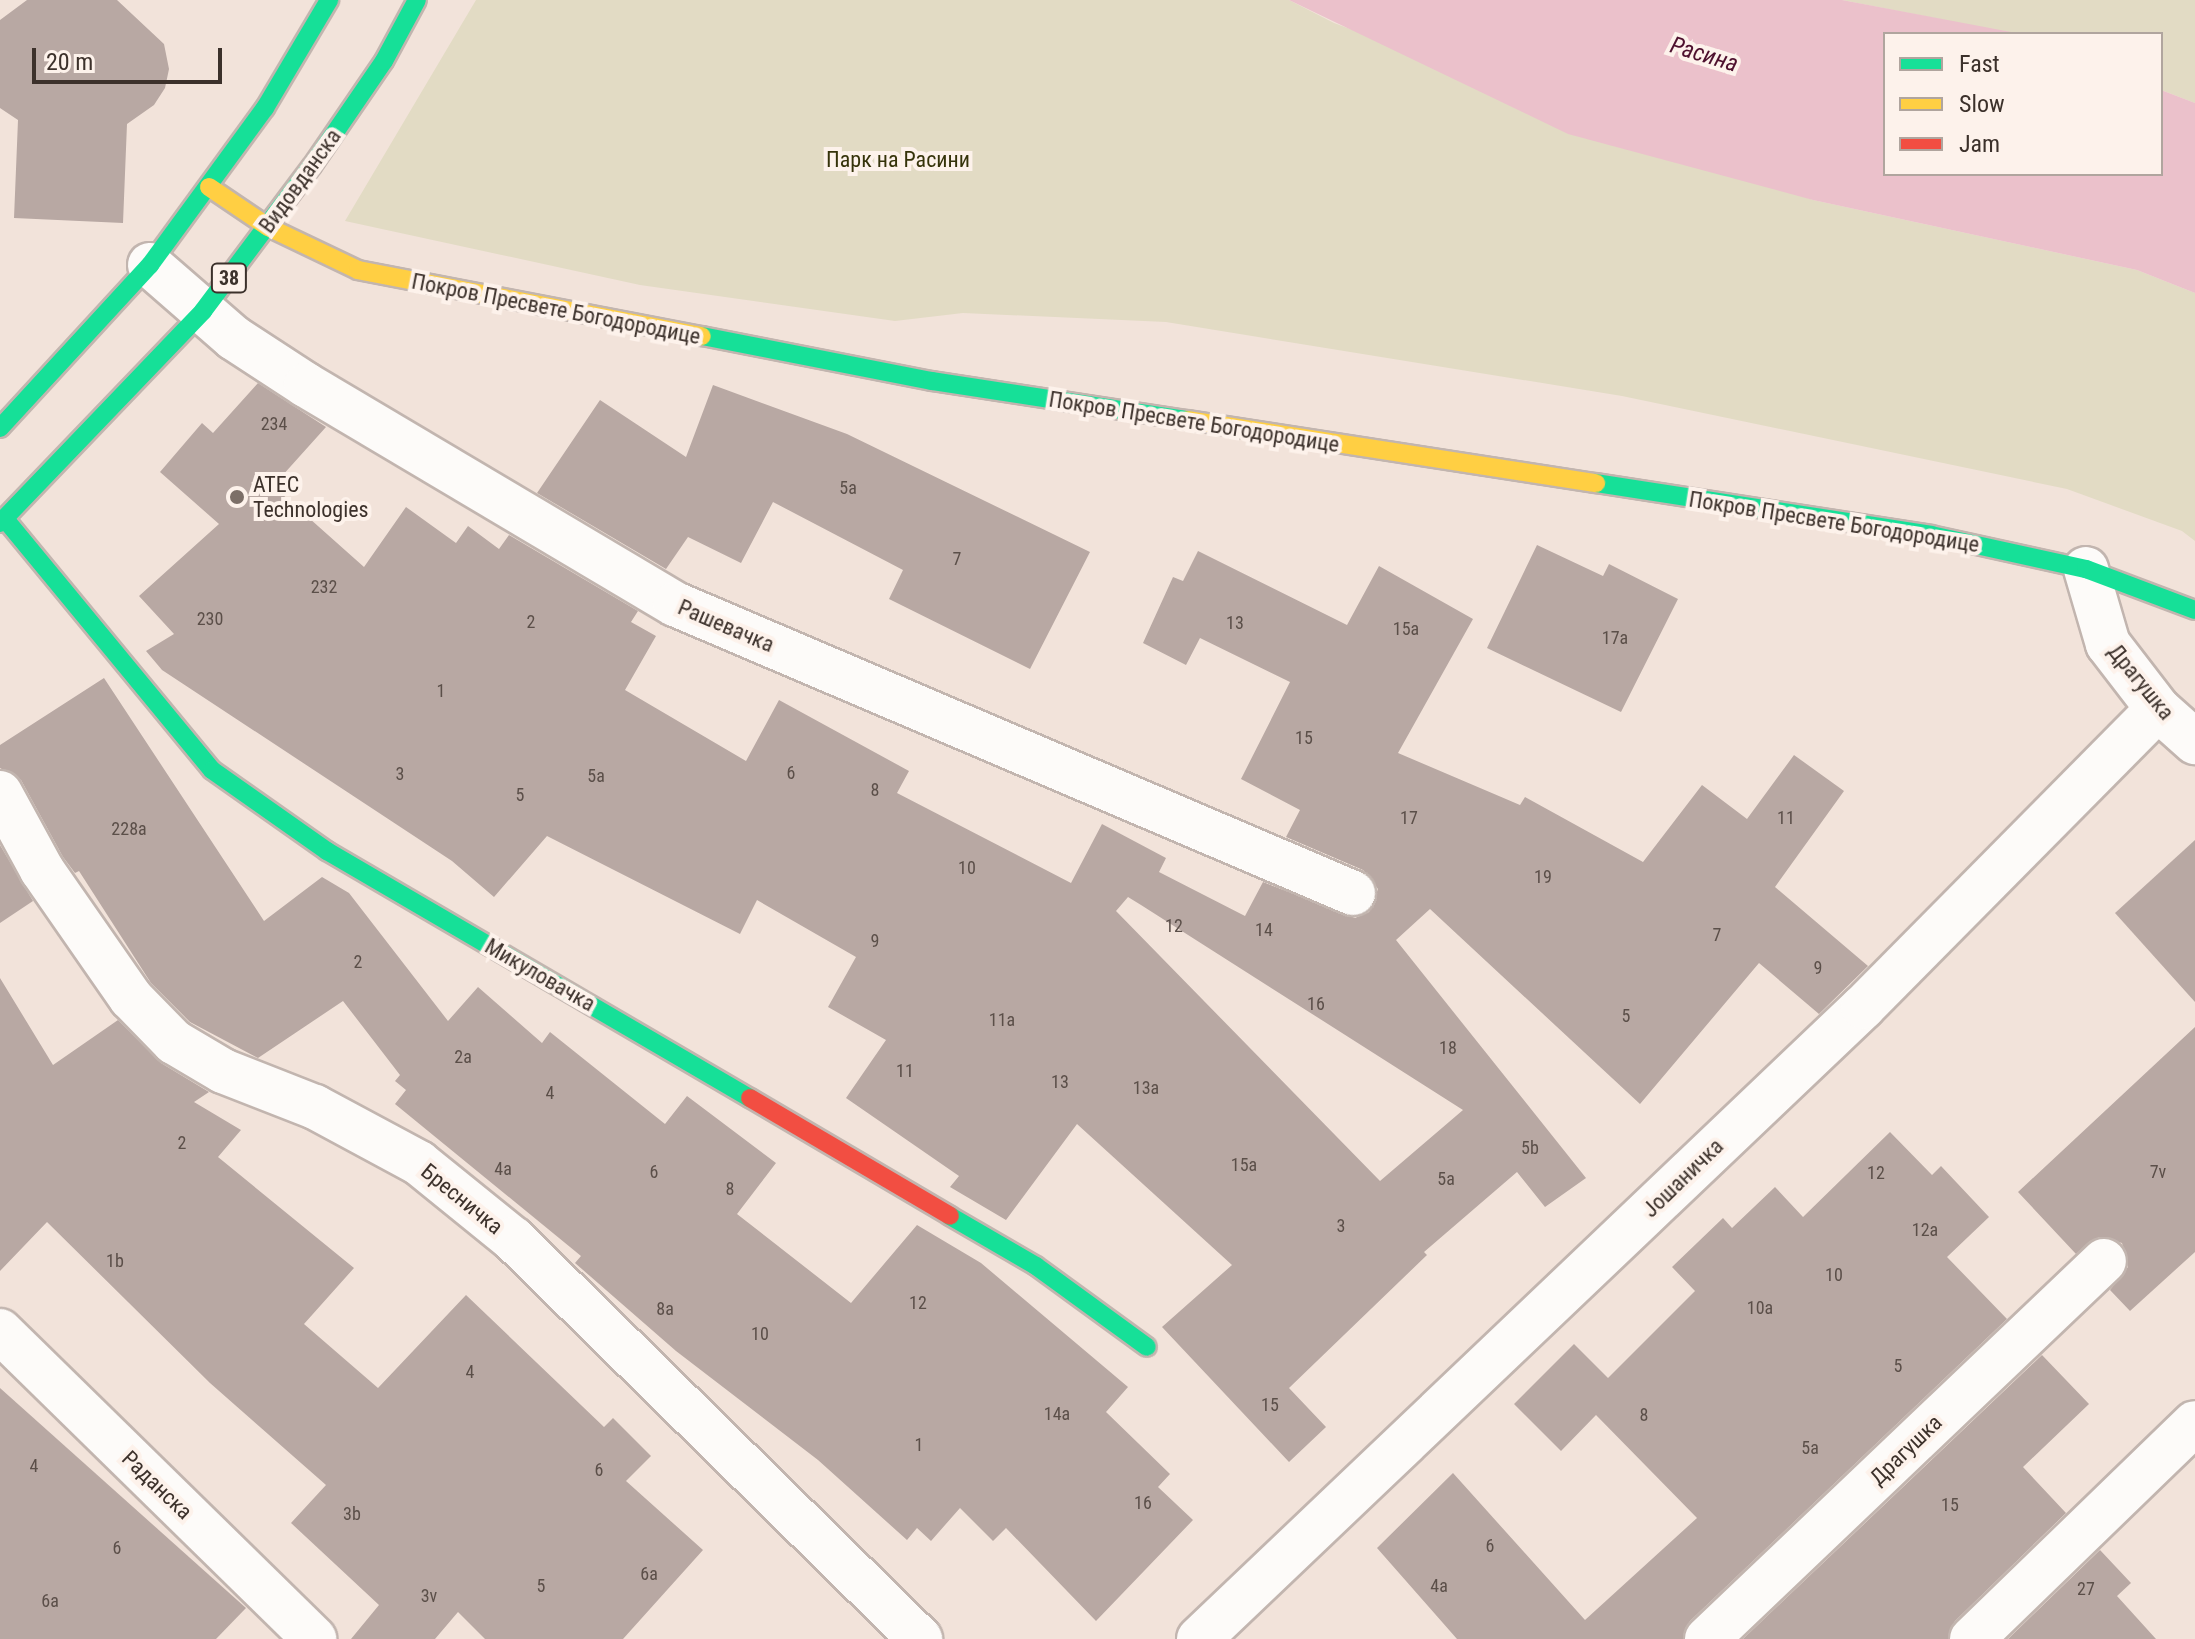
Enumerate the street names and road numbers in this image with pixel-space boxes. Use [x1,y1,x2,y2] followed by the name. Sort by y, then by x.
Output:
[253,124,347,238] street label: Видовданска
[209,262,249,294] road number: 38
[409,268,703,350] street label: Покров Пресвете Богодородице
[1047,386,1341,458] street label: Покров Пресвете Богодородице
[1687,486,1981,558] street label: Покров Пресвете Богодородице
[674,594,778,658] street label: Рашевачка
[2102,639,2180,725] street label: Драгушка
[480,933,600,1017] street label: Микуловачка
[1637,1133,1729,1223] street label: Јошаничка
[416,1158,508,1240] street label: Бресничка
[1865,1409,1947,1491] street label: Драгушка
[116,1445,198,1525] street label: Раданска

